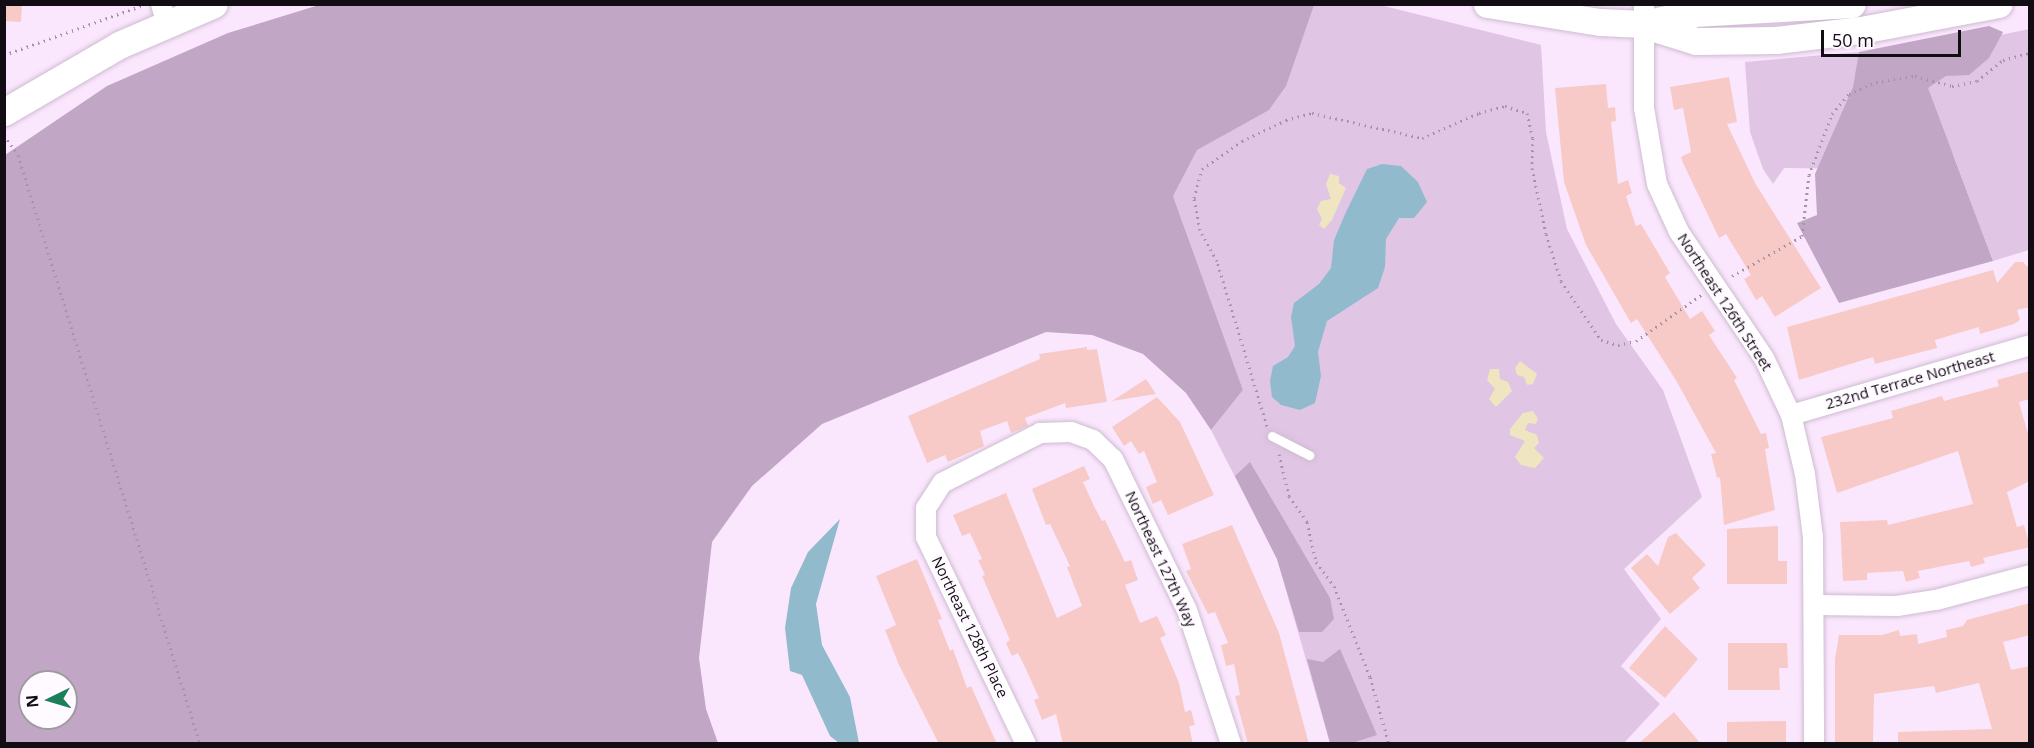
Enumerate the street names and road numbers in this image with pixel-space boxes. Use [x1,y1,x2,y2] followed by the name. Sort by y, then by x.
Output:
[1674,230,1776,374] street label: Northeast 126th Street
[1823,347,1997,413] street label: 232nd Terrace Northeast
[1122,488,1200,630] street label: Northeast 127th Way
[928,553,1012,701] street label: Northeast 128th Place

